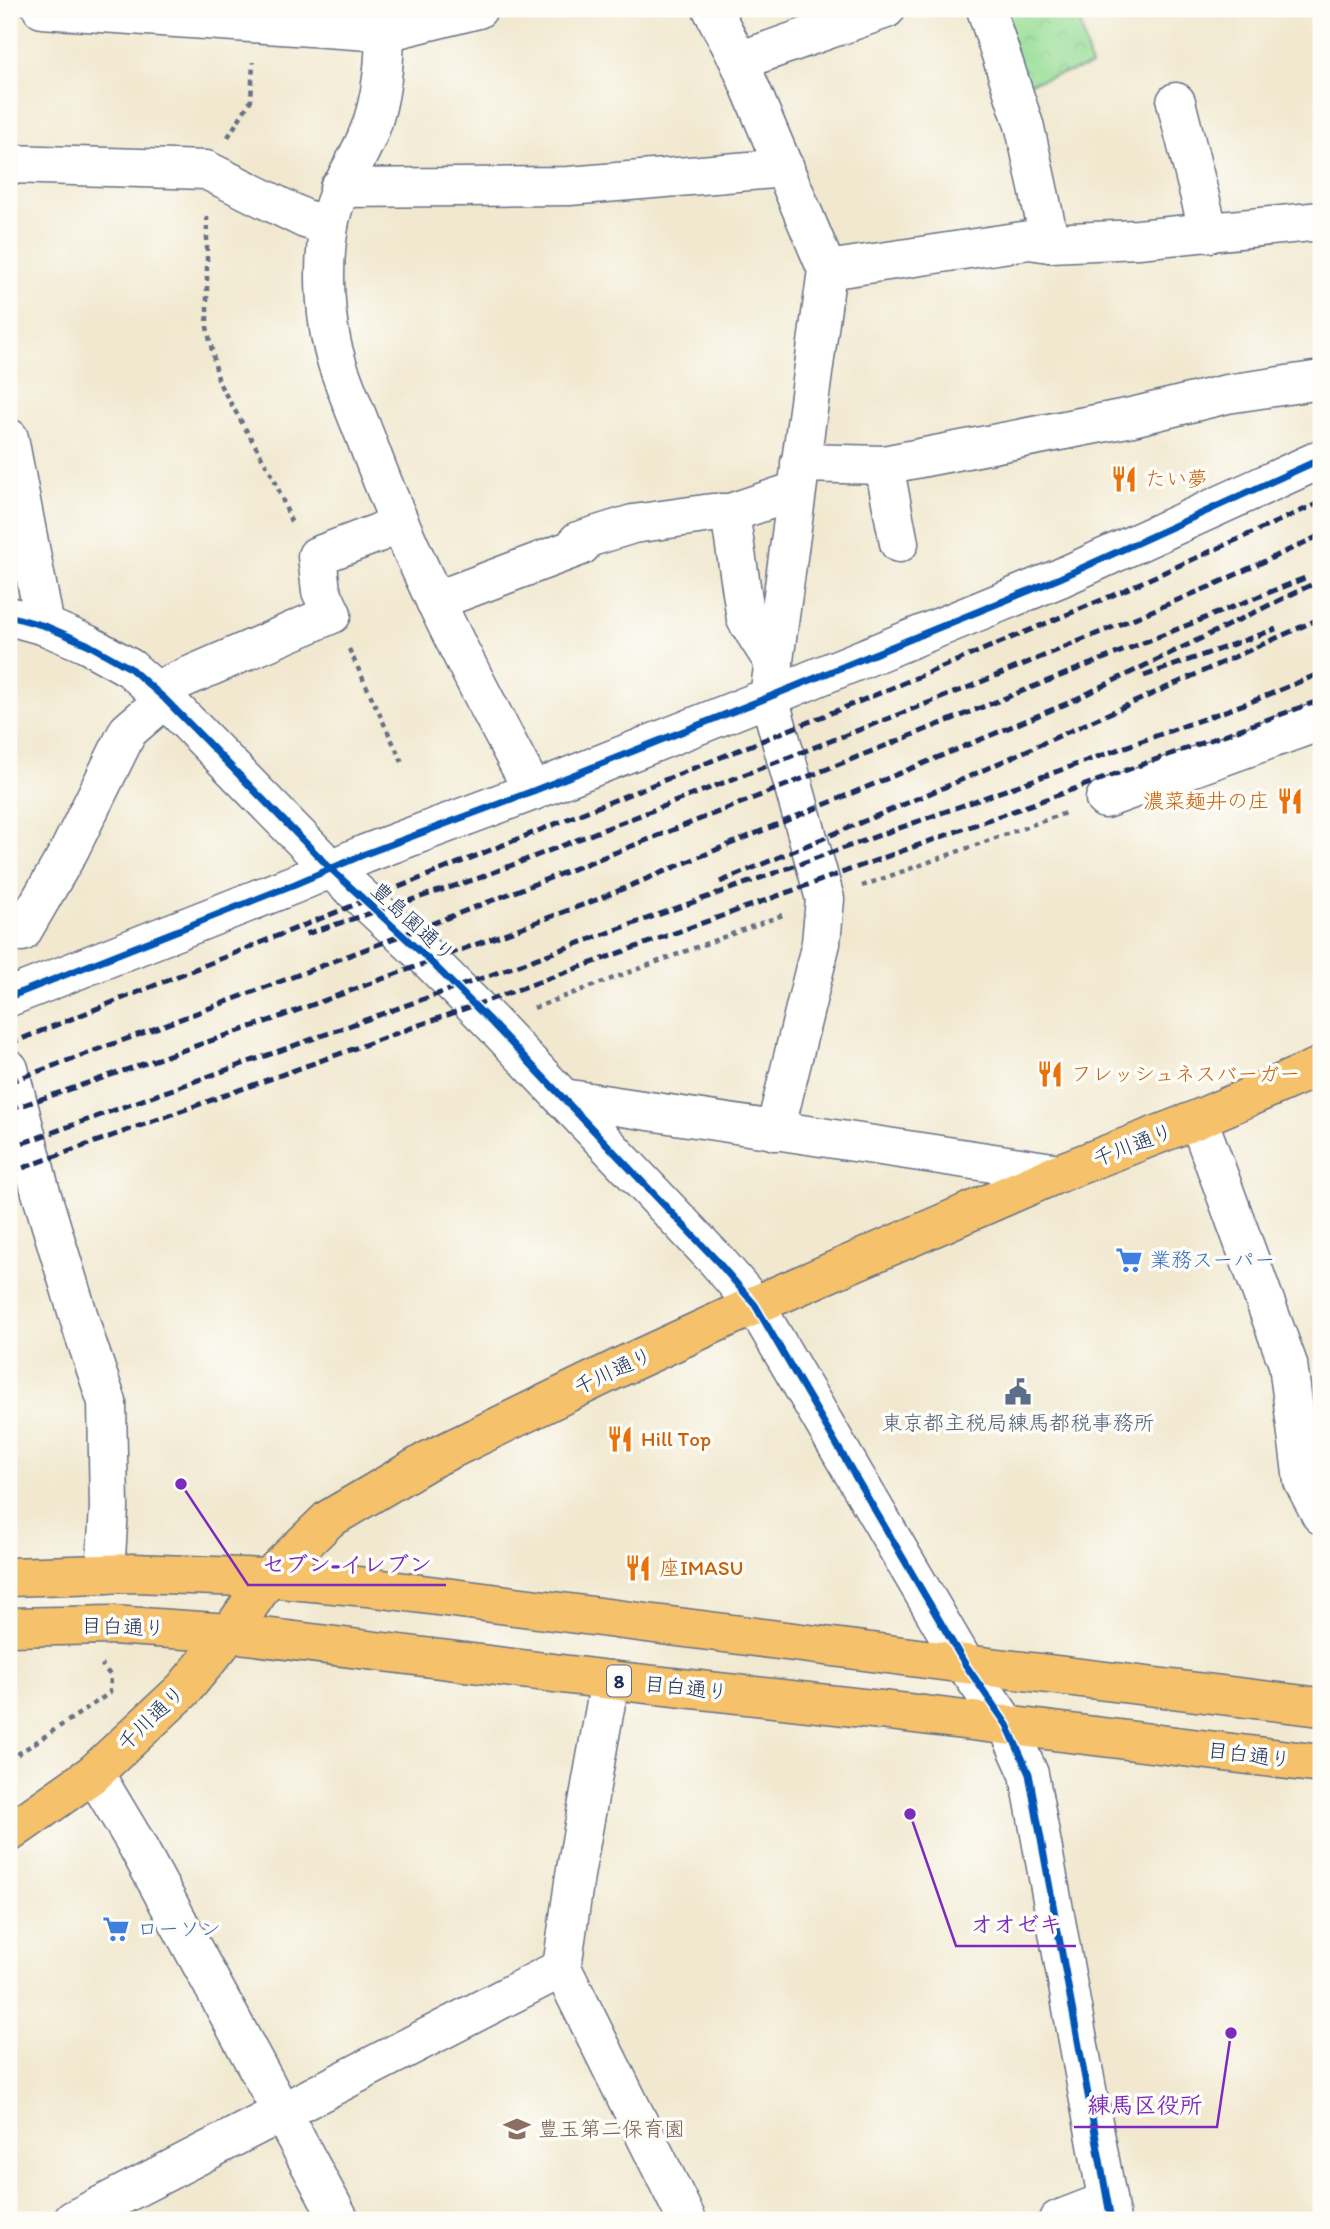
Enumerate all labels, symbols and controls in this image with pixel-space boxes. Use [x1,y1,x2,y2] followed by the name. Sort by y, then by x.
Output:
[1109,464,1139,494] restaurant icon: たい夢
[1145,466,1208,491] place label: たい夢
[1275,786,1305,816] restaurant icon: 濃菜麺井の庄
[1143,788,1269,813] place label: 濃菜麺井の庄
[366,877,460,967] street label: 豊島園通り
[1035,1059,1065,1089] restaurant icon: フレッシュネスバーガー
[1071,1061,1300,1086] place label: フレッシュネスバーガー
[1089,1118,1177,1171] street label: 千川通り
[1114,1245,1144,1275] supermarket icon: 業務スーパー
[1150,1247,1275,1272] place label: 業務スーパー
[569,1341,656,1400] street label: 千川通り
[1003,1377,1033,1407] public building icon: 東京都主税局練馬都税事務所
[882,1410,1155,1435] place label: 東京都主税局練馬都税事務所
[605,1424,635,1454] restaurant icon: Hill Top
[641,1426,711,1451] place label: Hill Top
[248,1541,446,1585] callout: セブン-イレブン
[262,1550,432,1578] text: セブン-イレブン
[623,1553,653,1583] restaurant icon: 座IMASU
[659,1555,744,1580] place label: 座IMASU
[81,1613,165,1640] street label: 目白通り
[607,1666,631,1696] road number: 8
[643,1671,729,1704] street label: 目白通り
[112,1679,190,1756] street label: 千川通り
[1206,1737,1292,1772] street label: 目白通り
[956,1902,1076,1946] callout: オオゼキ
[970,1910,1062,1938] text: オオゼキ
[101,1914,131,1944] supermarket icon: ローソン
[137,1916,221,1941] place label: ローソン
[1074,2083,1217,2127] callout: 練馬区役所
[1088,2091,1203,2119] text: 練馬区役所
[502,2114,532,2144] school or university icon: 豊玉第二保育園
[538,2116,685,2141] place label: 豊玉第二保育園

